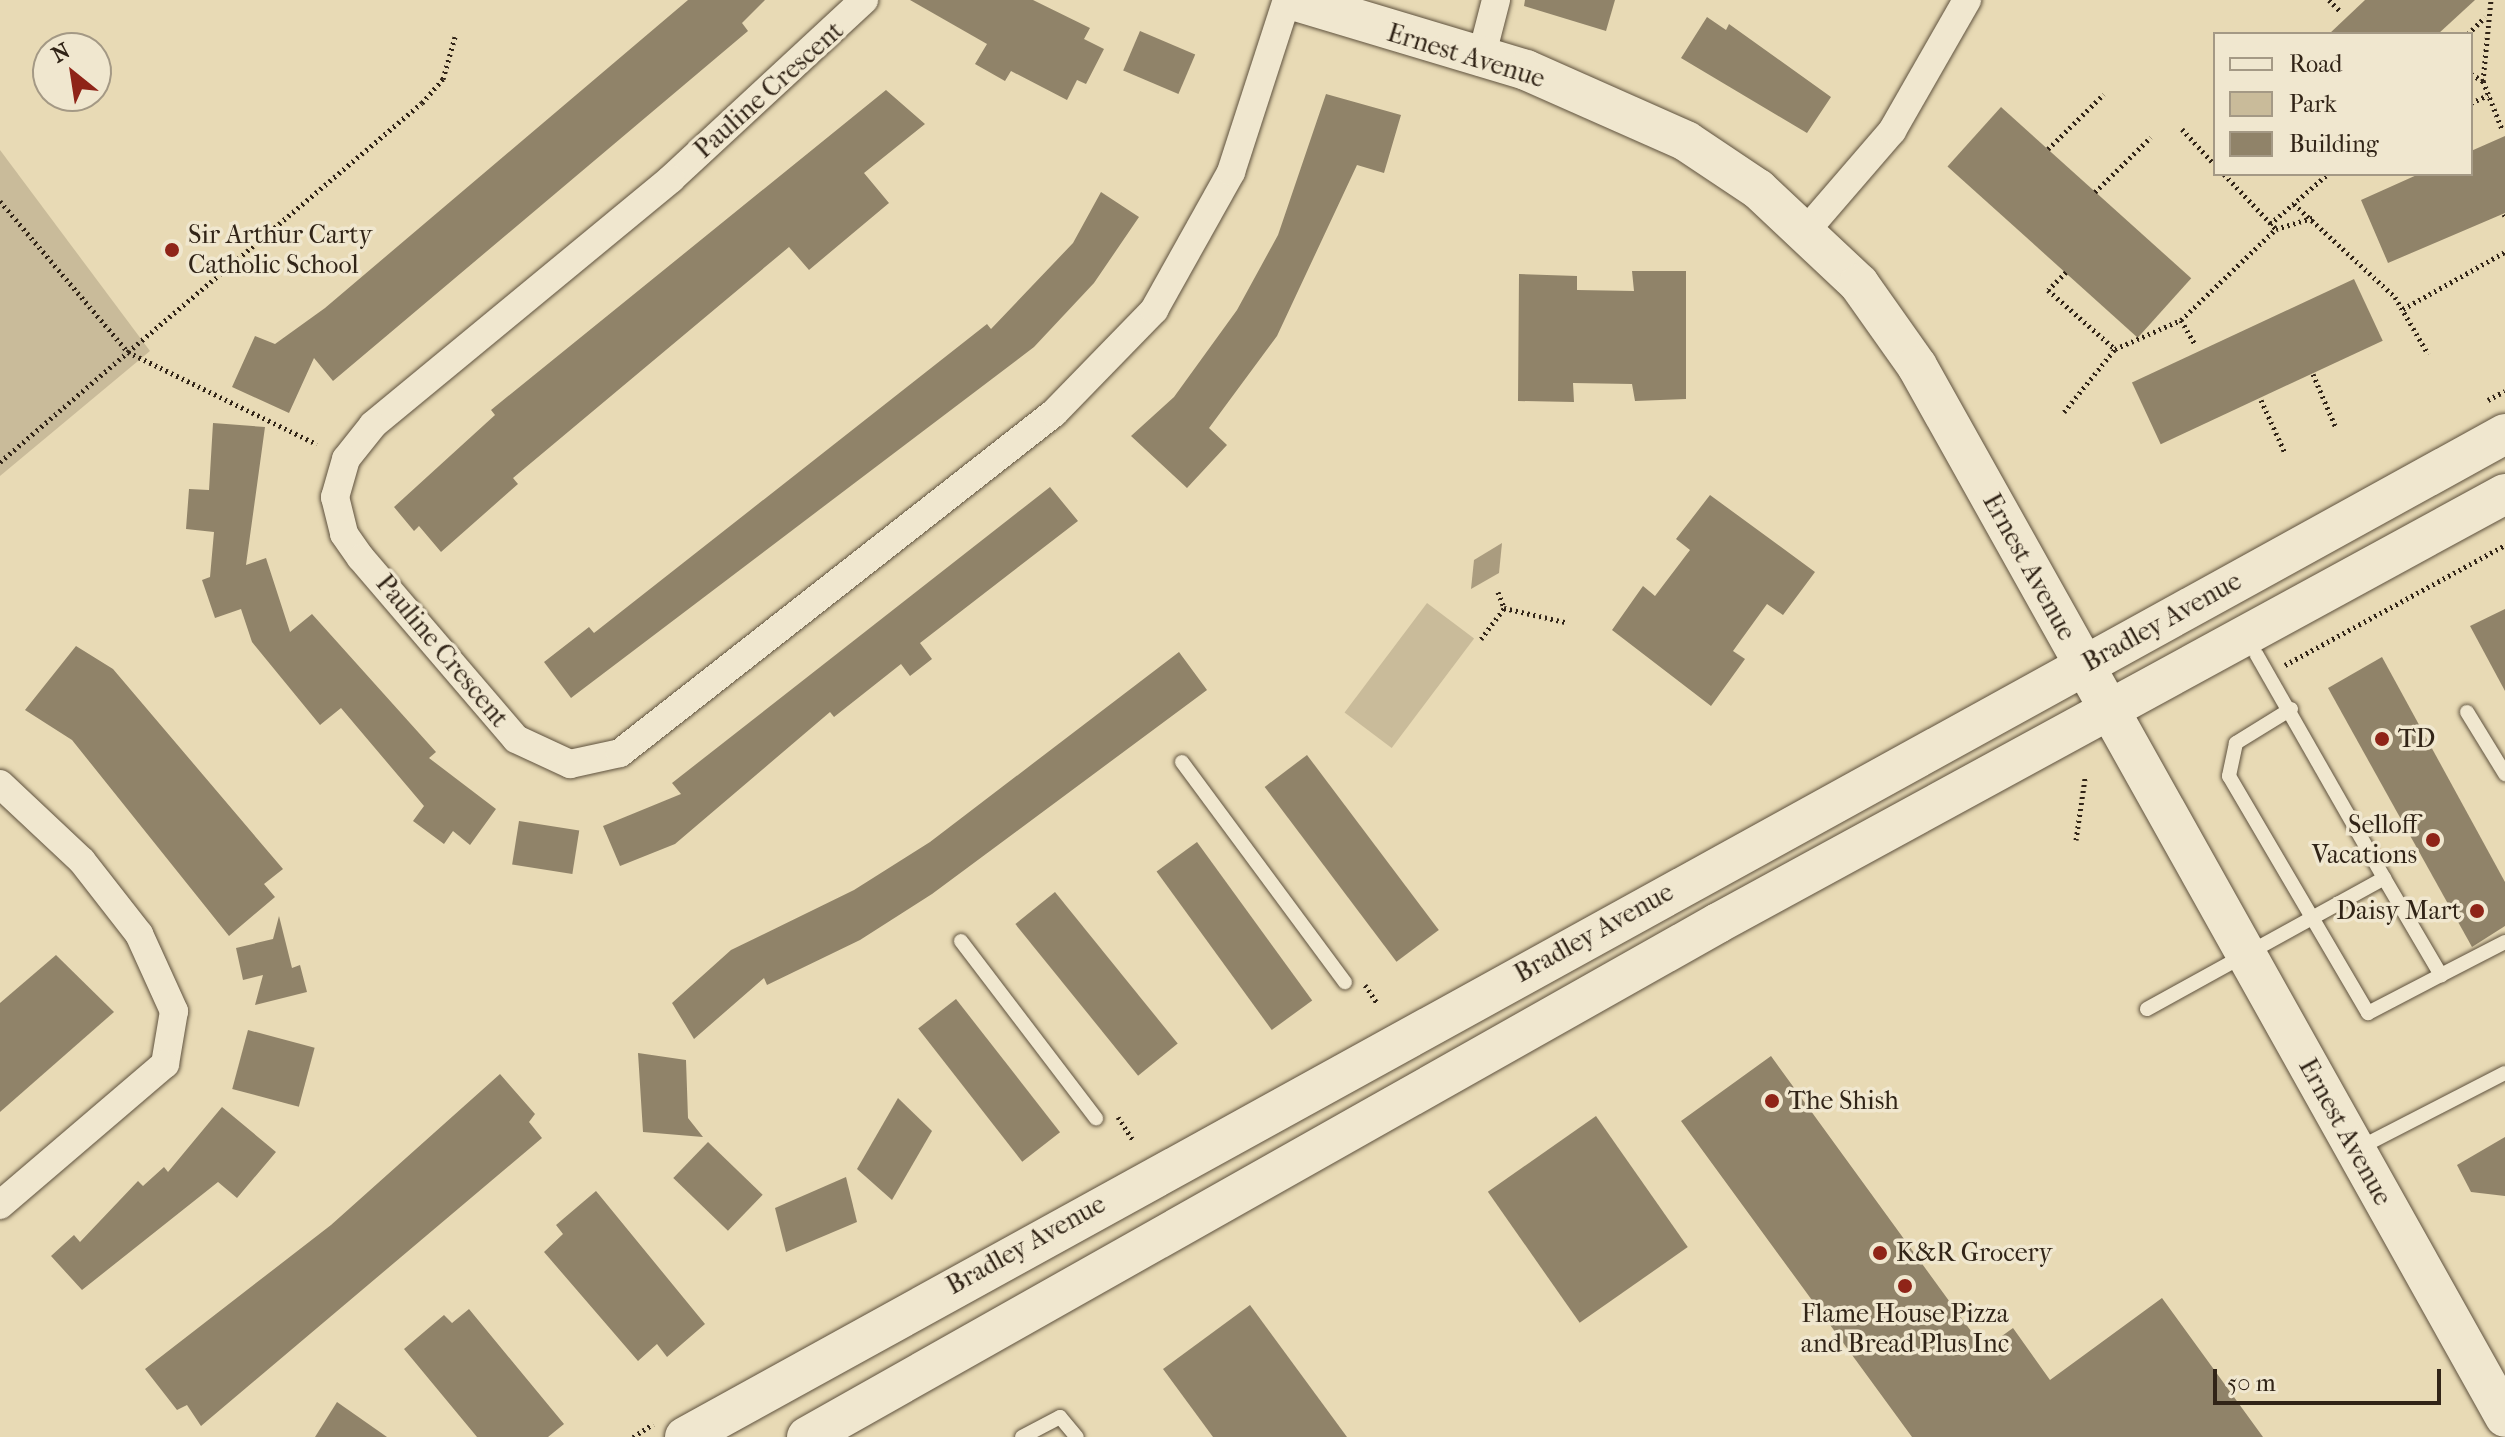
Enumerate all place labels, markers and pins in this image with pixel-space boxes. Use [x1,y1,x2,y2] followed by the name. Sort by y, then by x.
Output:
[188,219,372,280] place label: Sir Arthur Carty Catholic School
[163,241,181,259] marker: Sir Arthur Carty Catholic School
[2398,723,2435,755] place label: TD
[2373,730,2391,748] marker: TD
[2312,809,2417,870] place label: Selloff Vacations
[2424,831,2442,849] marker: Selloff Vacations
[2336,895,2461,927] place label: Daisy Mart
[2468,902,2486,920] marker: Daisy Mart
[1788,1085,1899,1117] place label: The Shish
[1763,1092,1781,1110] marker: The Shish
[1896,1237,2052,1269] place label: K&R Grocery
[1871,1244,1889,1262] marker: K&R Grocery
[1896,1277,1914,1295] marker: Flame House Pizza and Bread Plus Inc
[1801,1298,2009,1360] place label: Flame House Pizza and Bread Plus Inc

